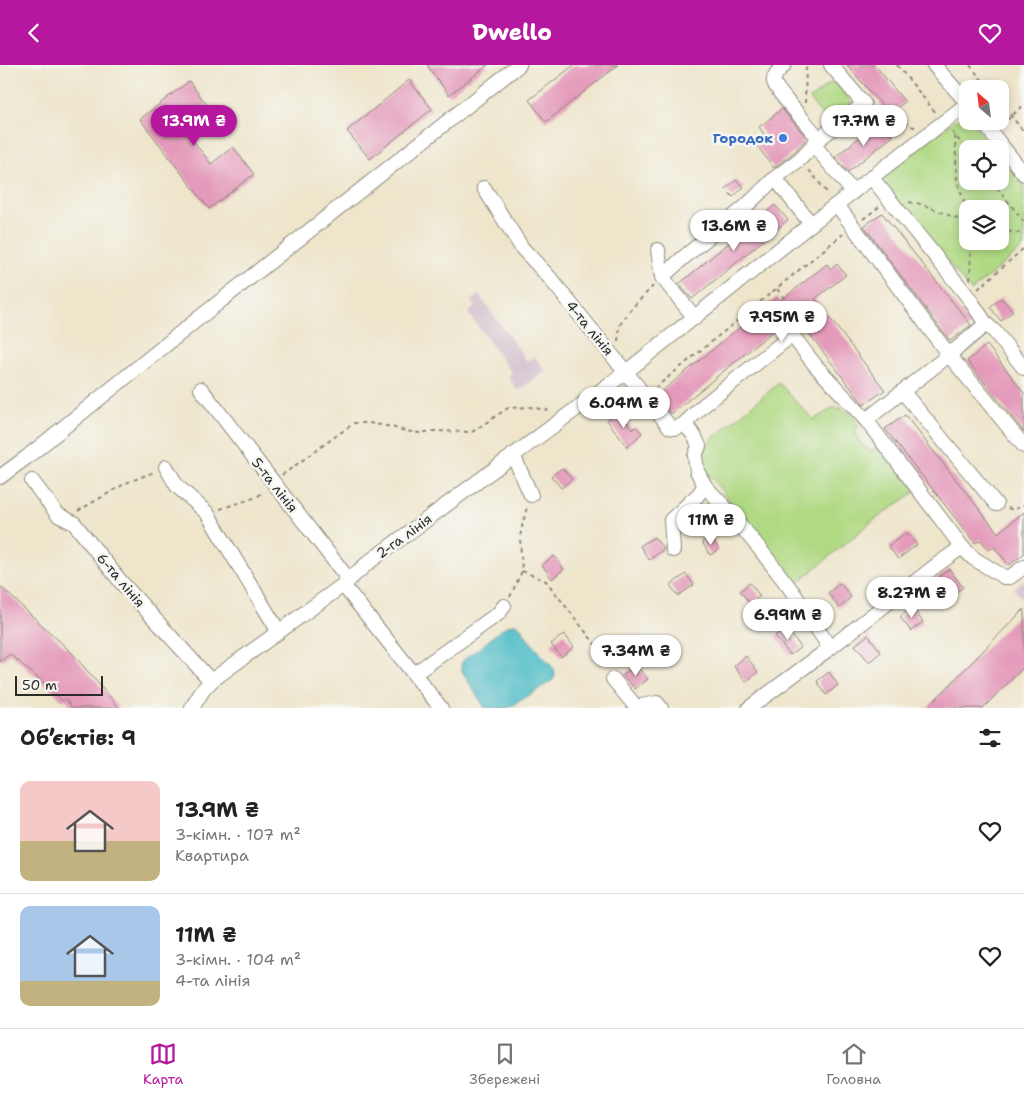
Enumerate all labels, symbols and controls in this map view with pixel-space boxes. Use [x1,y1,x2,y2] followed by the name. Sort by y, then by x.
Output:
[472,18,552,47] text: Dwello
[20,19,48,47] icon: back
[976,19,1004,47] icon: heart
[959,80,1009,130] north arrow
[959,80,1009,250] map controls
[148,104,240,147] pin: 13.9M ₴
[818,104,910,147] pin: 17.7M ₴
[162,110,226,131] text: 13.9M ₴
[832,110,896,131] text: 17.7M ₴
[713,129,773,147] place label: Городок
[777,132,789,144] marker: Городок
[959,140,1009,190] button: locate
[959,200,1009,250] button: layers
[688,209,780,252] pin: 13.6M ₴
[701,215,767,236] text: 13.6M ₴
[562,297,618,359] street label: 4-та лінія
[736,301,828,343] pin: 7.95M ₴
[749,306,815,327] text: 7.95M ₴
[578,387,670,429] pin: 6.04M ₴
[589,392,659,413] text: 6.04M ₴
[248,454,302,516] street label: 5-та лінія
[676,503,746,546] pin: 11M ₴
[687,509,735,530] text: 11M ₴
[373,510,435,562] street label: 2-га лінія
[93,549,149,611] street label: 6-та лінія
[866,577,958,619] pin: 8.27M ₴
[877,582,947,603] text: 8.27M ₴
[742,599,834,641] pin: 6.99M ₴
[754,604,822,625] text: 6.99M ₴
[590,635,682,677] pin: 7.34M ₴
[601,640,671,661] text: 7.34M ₴
[15,673,102,696] scale bar
[22,676,57,694] text: 50 m
[20,724,136,752] text: Об’єктів: 9
[976,724,1004,752] icon: filters
[175,796,259,824] text: 13.9M ₴
[60,801,120,861] icon: home
[976,817,1004,845] icon: heart
[175,824,301,845] text: 3-кімн. · 107 m²
[175,845,249,866] text: Квартира
[175,921,237,949] text: 11M ₴
[60,926,120,986] icon: home
[976,942,1004,970] icon: heart
[175,949,301,970] text: 3-кімн. · 104 m²
[175,970,250,991] text: 4-та лінія
[143,1040,183,1088] tab: Карта
[469,1040,540,1088] tab: Збережені
[826,1040,881,1088] tab: Головна

